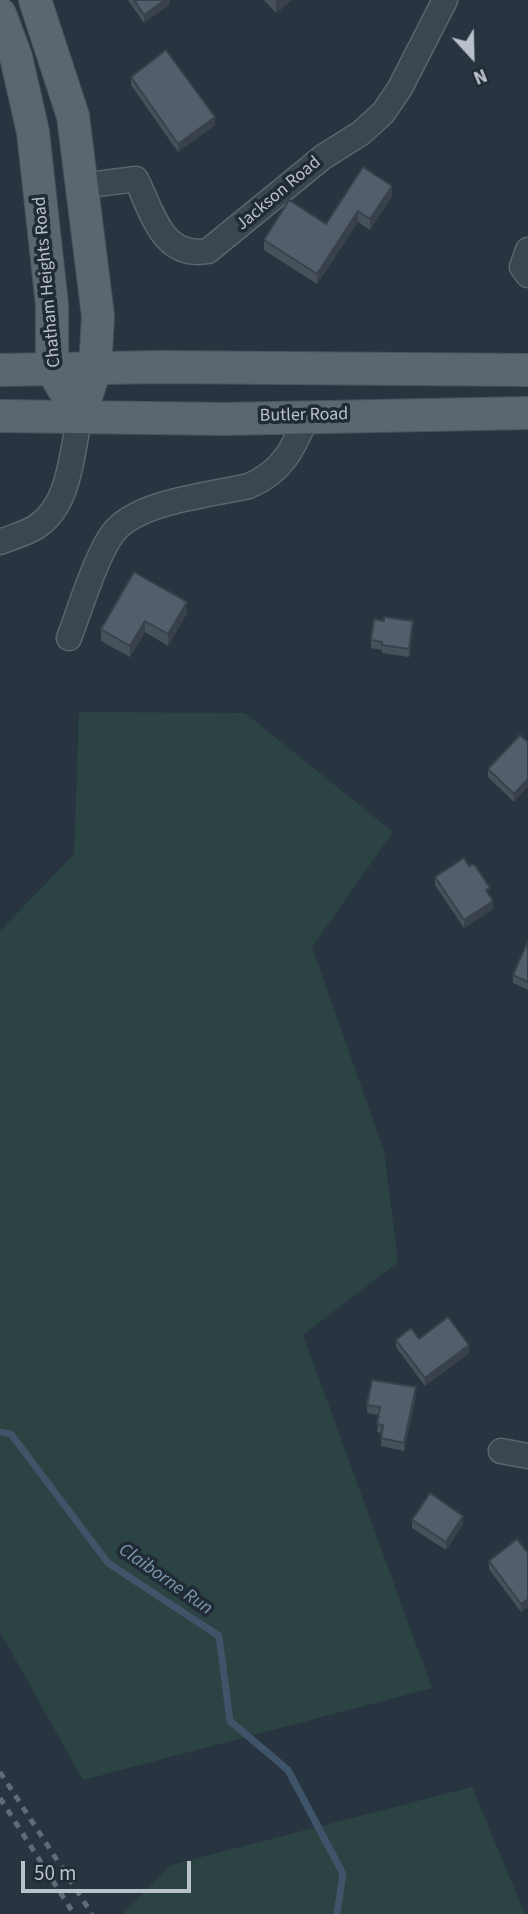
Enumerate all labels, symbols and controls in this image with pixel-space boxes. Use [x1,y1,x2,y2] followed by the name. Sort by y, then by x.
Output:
[437,21,507,91] north arrow
[469,61,491,91] text: N
[232,152,326,236] street label: Jackson Road
[30,195,66,369] street label: Chatham Heights Road
[260,404,348,428] street label: Butler Road
[114,1539,216,1621] water label: Claiborne Run
[24,1848,194,1892] scale bar
[34,1858,76,1888] text: 50 m

